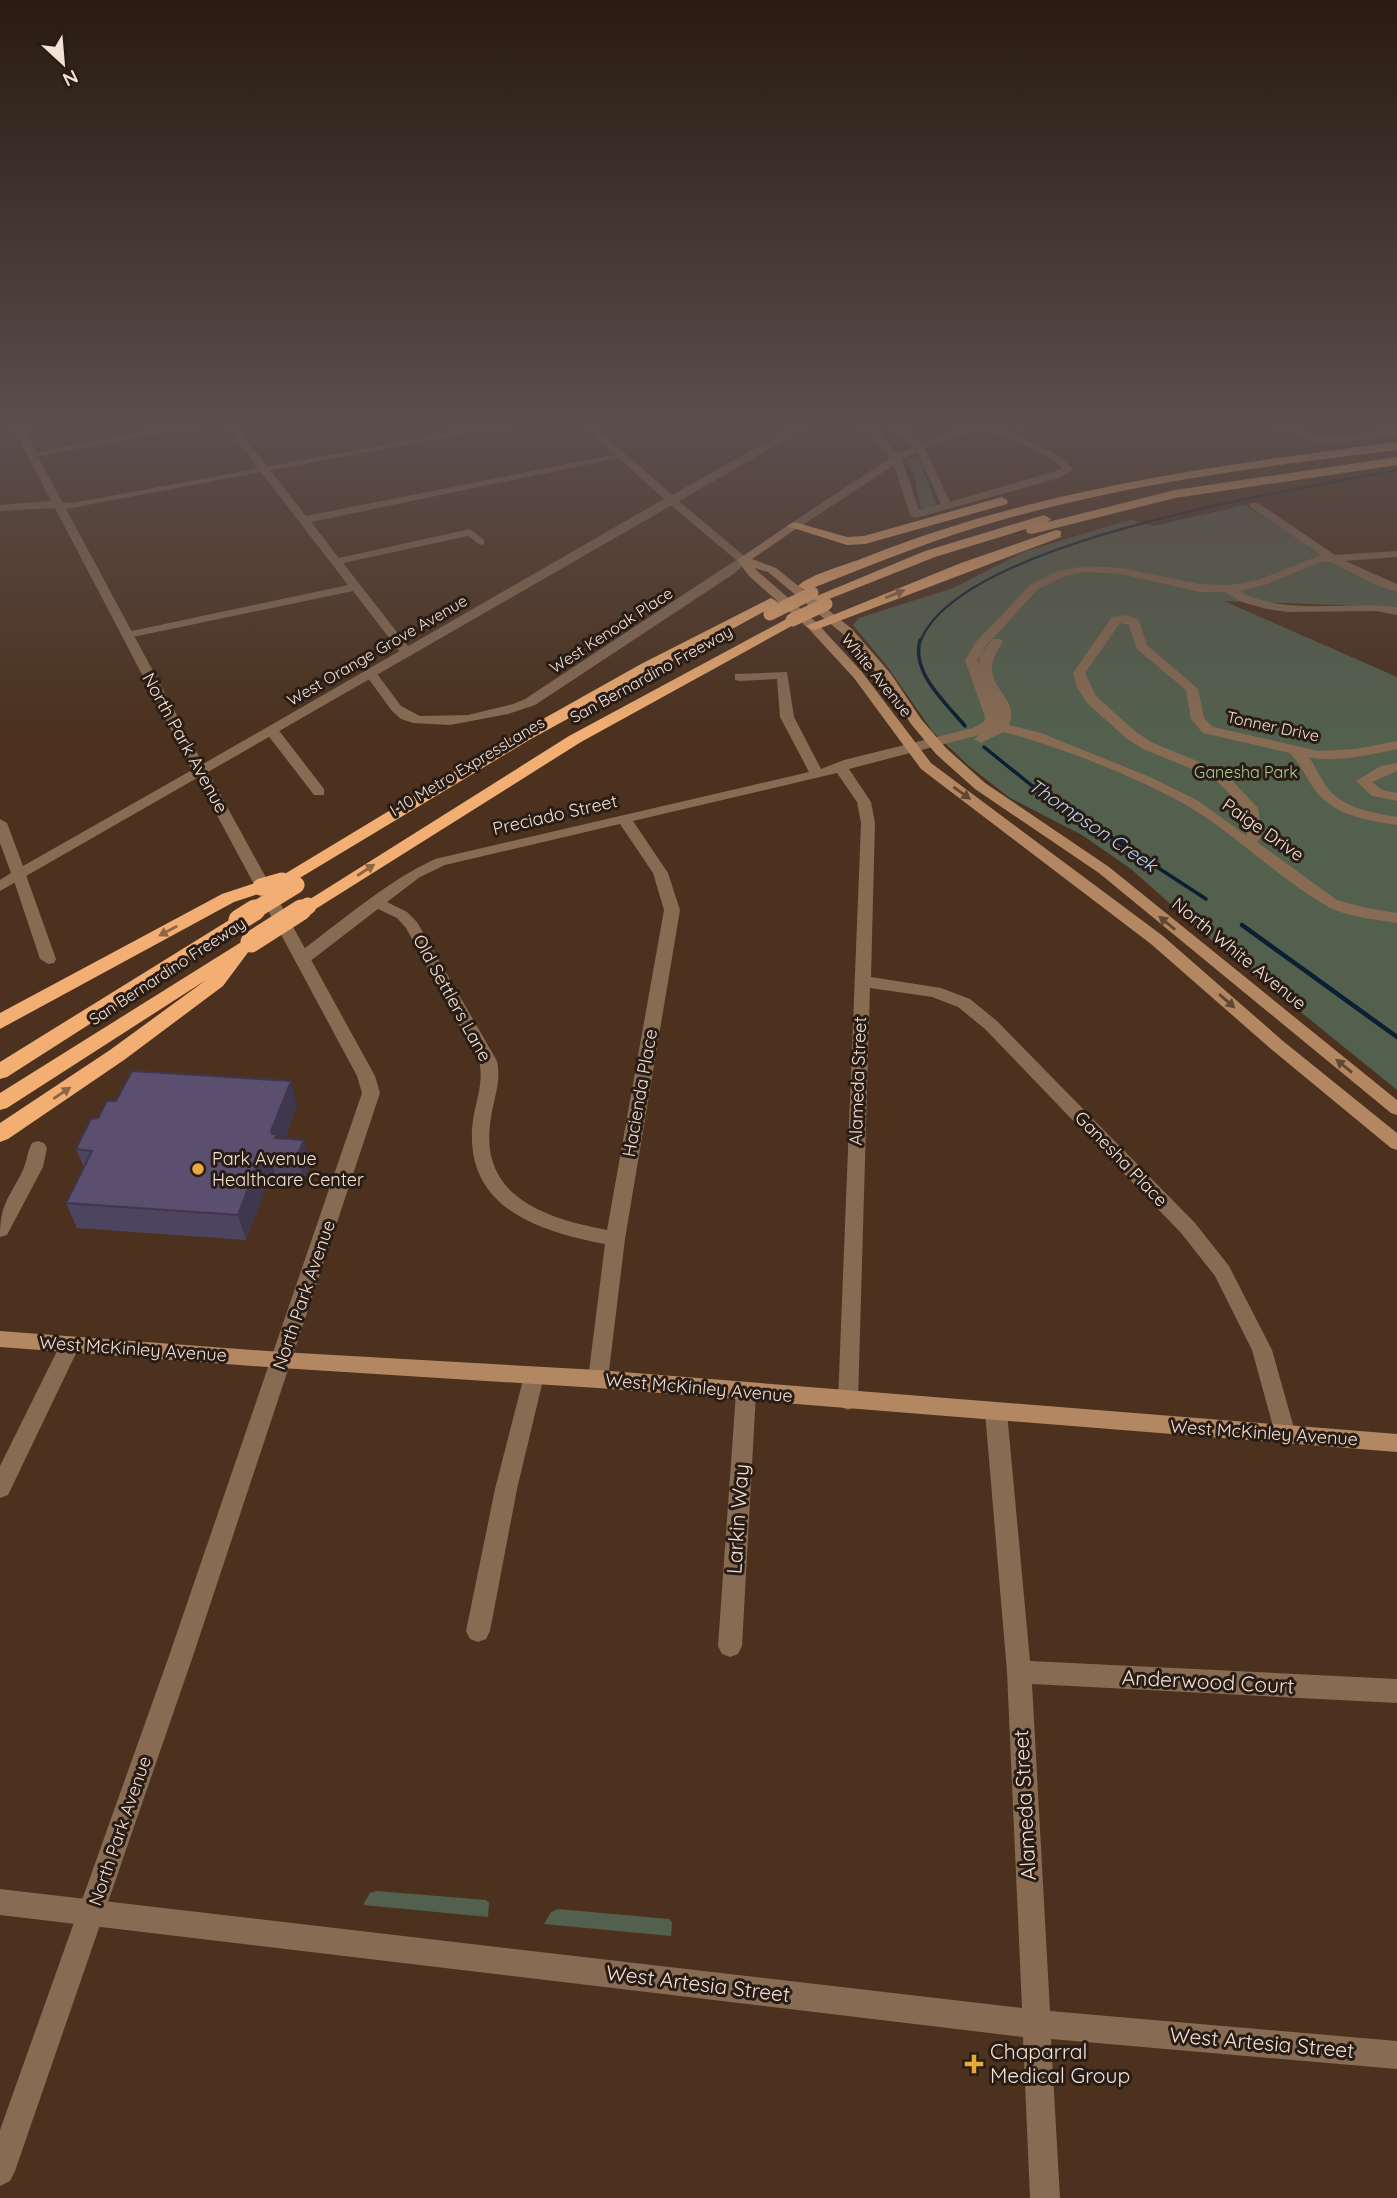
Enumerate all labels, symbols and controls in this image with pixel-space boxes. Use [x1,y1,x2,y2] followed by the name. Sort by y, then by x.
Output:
[28,28,98,98] north arrow
[59,64,82,92] text: N
[546,583,676,677] street label: West Kenoak Place
[885,588,906,599] one-way arrow
[283,590,471,710] street label: West Orange Grove Avenue
[566,621,736,727] street label: San Bernardino Freeway
[837,629,917,721] street label: White Avenue
[137,669,233,817] street label: North Park Avenue
[1225,706,1321,746] street label: Tonner Drive
[386,712,548,820] street label: I-10 Metro ExpressLanes
[1194,762,1298,782] park label: Ganesha Park
[1024,773,1163,878] water label: Thompson Creek
[953,786,971,800] one-way arrow
[490,789,620,840] street label: Preciado Street
[1218,793,1309,866] street label: Paige Drive
[356,863,375,876] one-way arrow
[1167,892,1311,1015] street label: North White Avenue
[85,913,249,1029] street label: San Bernardino Freeway
[1159,915,1177,930] one-way arrow
[158,925,178,937] one-way arrow
[408,930,497,1065] street label: Old Settlers Lane
[1218,993,1236,1009] one-way arrow
[844,1016,871,1146] street label: Alameda Street
[617,1027,662,1159] street label: Hacienda Place
[1335,1059,1352,1074] one-way arrow
[52,1086,71,1099] one-way arrow
[1070,1106,1173,1211] street label: Ganesha Place
[212,1147,364,1191] place label: Park Avenue Healthcare Center
[190,1161,206,1177] marker: Park Avenue Healthcare Center
[267,1217,340,1373] street label: North Park Avenue
[38,1330,228,1367] street label: West McKinley Avenue
[604,1368,794,1407] street label: West McKinley Avenue
[1169,1414,1359,1451] street label: West McKinley Avenue
[720,1463,754,1575] street label: Larkin Way
[1121,1664,1295,1699] street label: Anderwood Court
[1007,1729,1041,1881] street label: Alameda Street
[83,1753,156,1909] street label: North Park Avenue
[605,1959,792,2007] street label: West Artesia Street
[1169,2021,1356,2063] street label: West Artesia Street
[990,2038,1130,2088] place label: Chaparral Medical Group
[964,2054,984,2074] marker: Chaparral Medical Group

